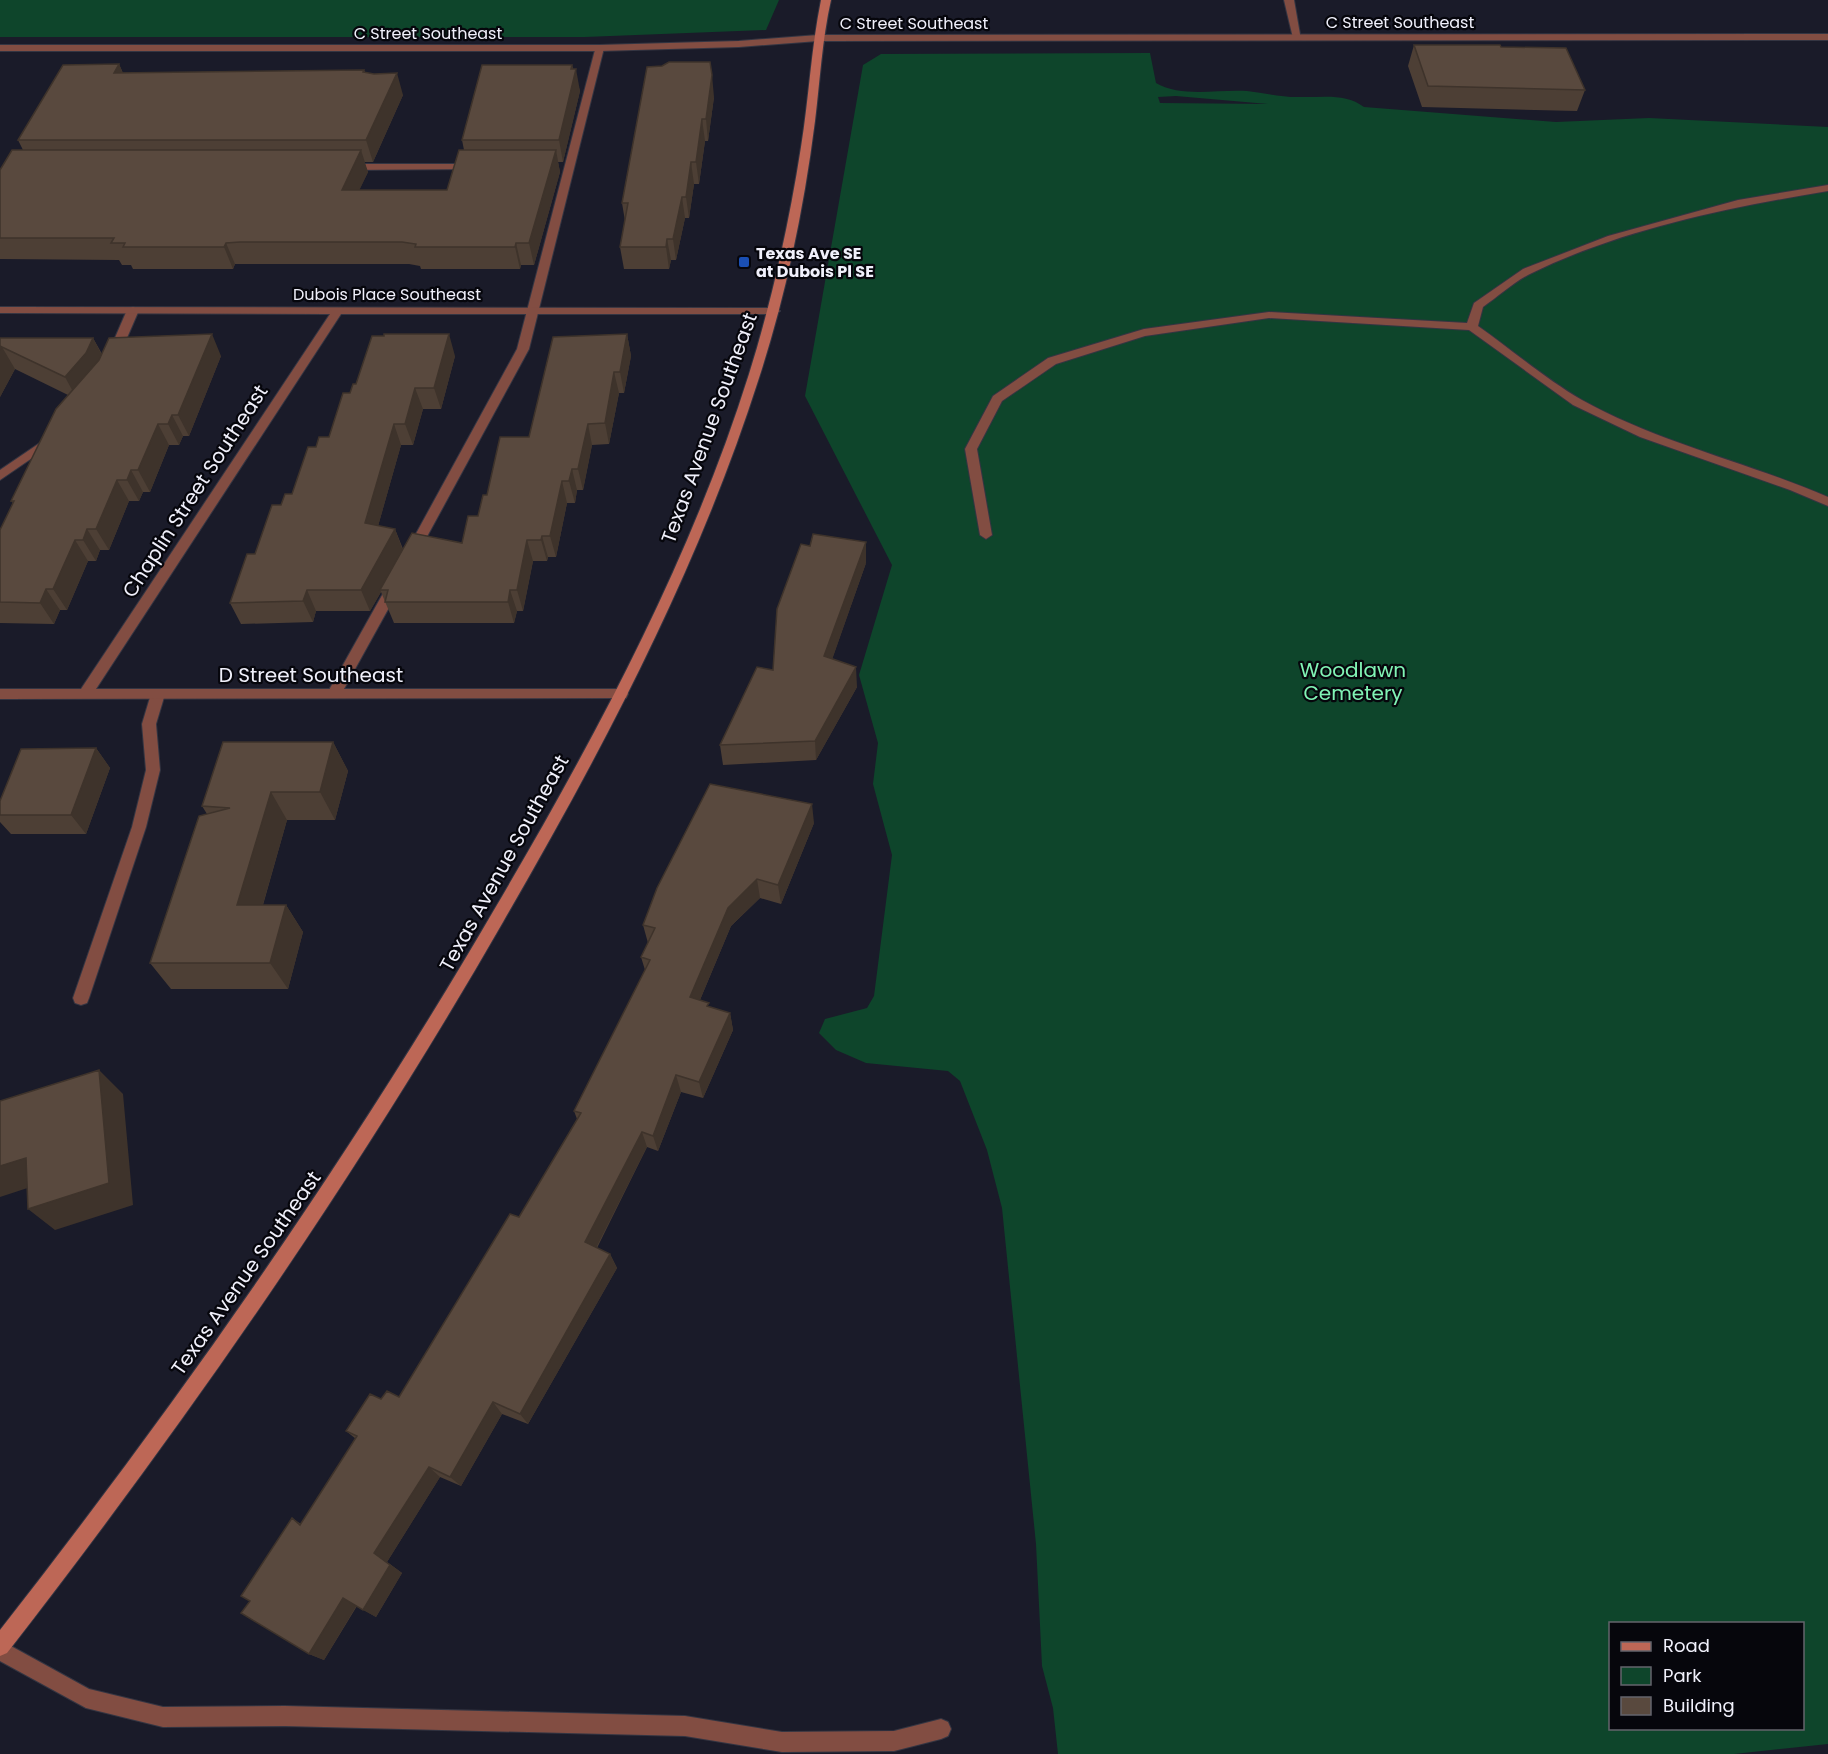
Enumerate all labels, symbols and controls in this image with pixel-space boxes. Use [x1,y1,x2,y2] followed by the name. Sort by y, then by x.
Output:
[1326,11,1474,34] street label: C Street Southeast
[840,12,988,35] street label: C Street Southeast
[354,22,502,45] street label: C Street Southeast
[756,242,874,283] place label: Texas Ave SE at Dubois Pl SE
[737,255,751,269] marker: Texas Ave SE at Dubois Pl SE
[293,283,481,306] street label: Dubois Place Southeast
[654,309,764,547] street label: Texas Avenue Southeast
[116,379,274,603] street label: Chaplin Street Southeast
[1300,656,1406,707] park label: Woodlawn Cemetery
[219,661,403,689] street label: D Street Southeast
[433,750,575,976] street label: Texas Avenue Southeast
[165,1165,327,1381] street label: Texas Avenue Southeast
[1609,1622,1804,1730] legend
[1663,1633,1710,1658] text: Road
[1663,1663,1702,1688] text: Park
[1663,1693,1735,1718] text: Building

